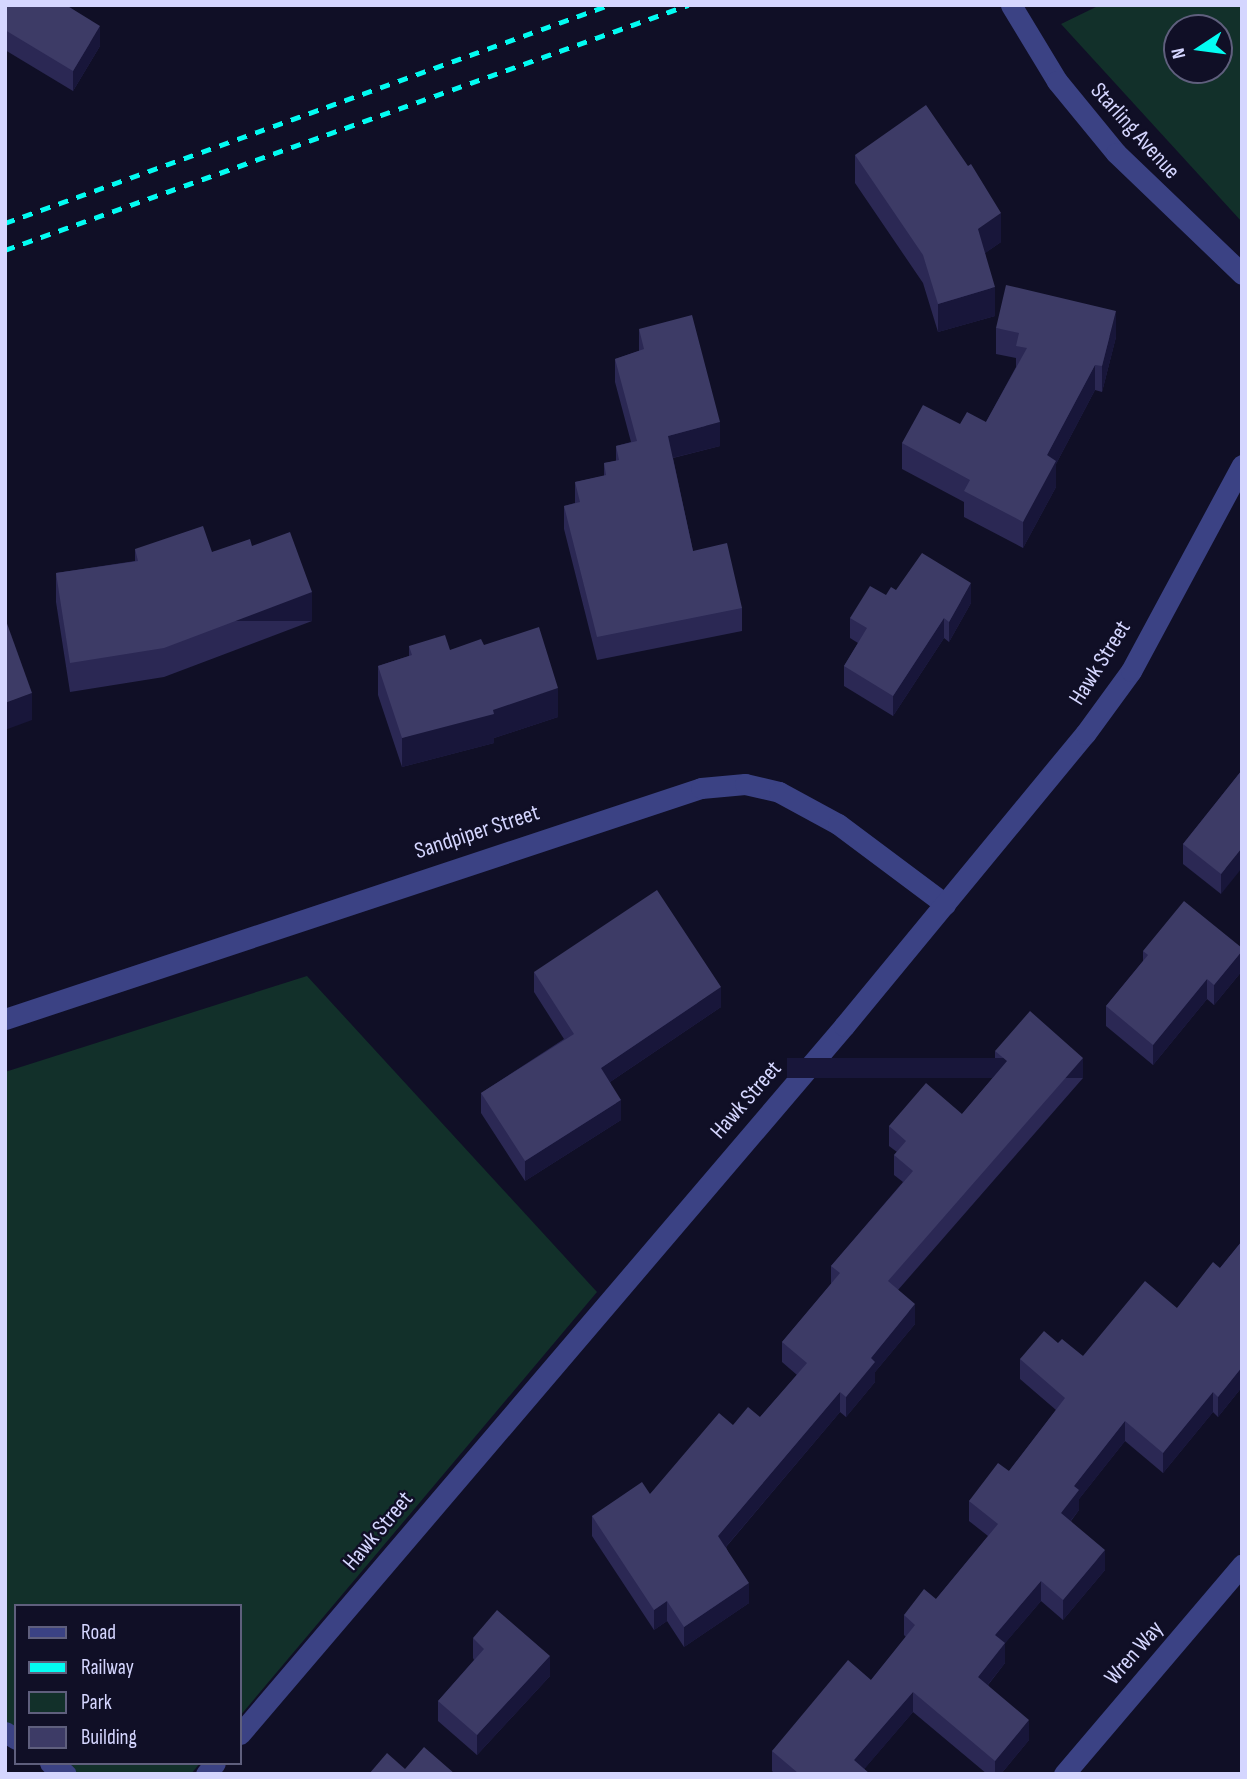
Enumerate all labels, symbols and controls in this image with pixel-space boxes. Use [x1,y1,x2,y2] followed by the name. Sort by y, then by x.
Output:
[1163,14,1233,84] north arrow
[1167,46,1191,61] text: N
[1085,77,1185,185] street label: Starling Avenue
[1063,616,1137,710] street label: Hawk Street
[411,799,543,865] street label: Sandpiper Street
[705,1055,787,1145] street label: Hawk Street
[337,1486,419,1576] street label: Hawk Street
[14,1604,242,1765] legend
[1099,1615,1169,1691] street label: Wren Way
[81,1620,116,1645] text: Road
[81,1655,134,1680] text: Railway
[81,1690,112,1715] text: Park
[81,1725,137,1750] text: Building

